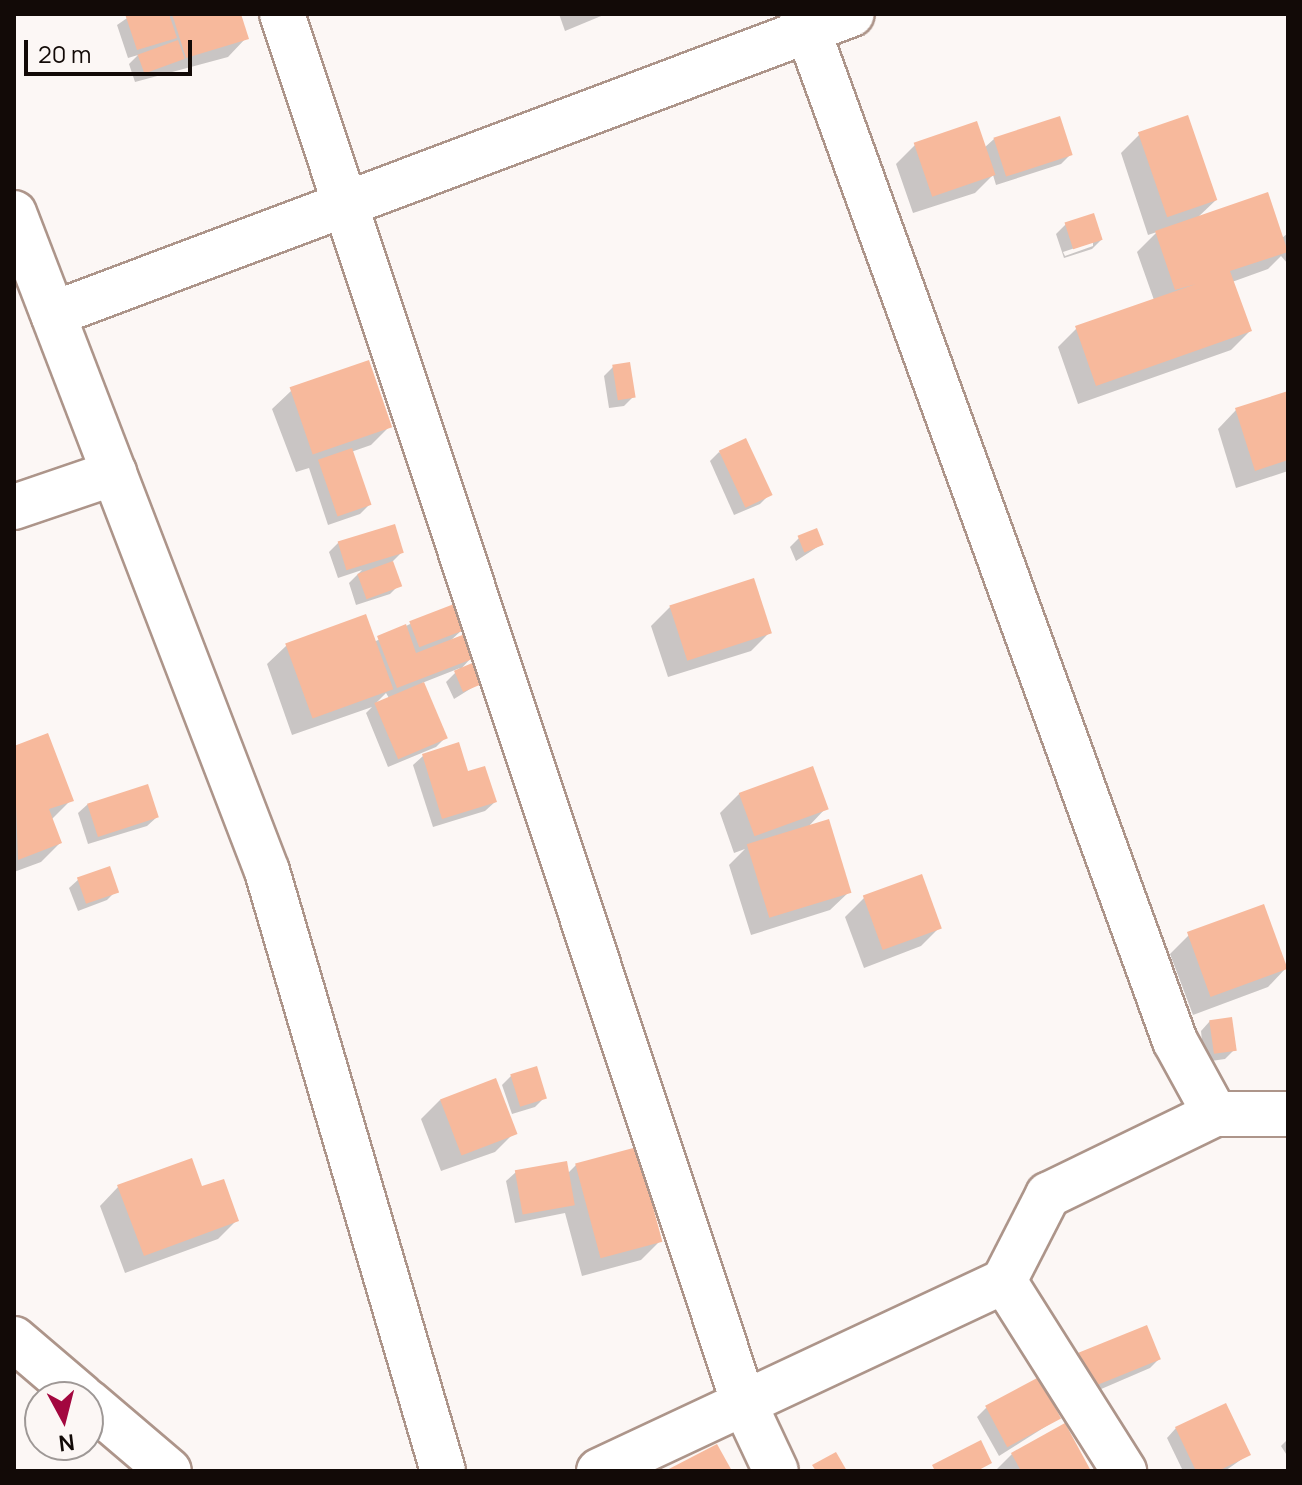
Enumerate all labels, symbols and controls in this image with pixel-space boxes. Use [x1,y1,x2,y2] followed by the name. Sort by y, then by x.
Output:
[28,24,196,74] scale bar
[38,37,91,70] text: 20 m
[24,1381,104,1461] north arrow
[57,1427,76,1459] text: N

